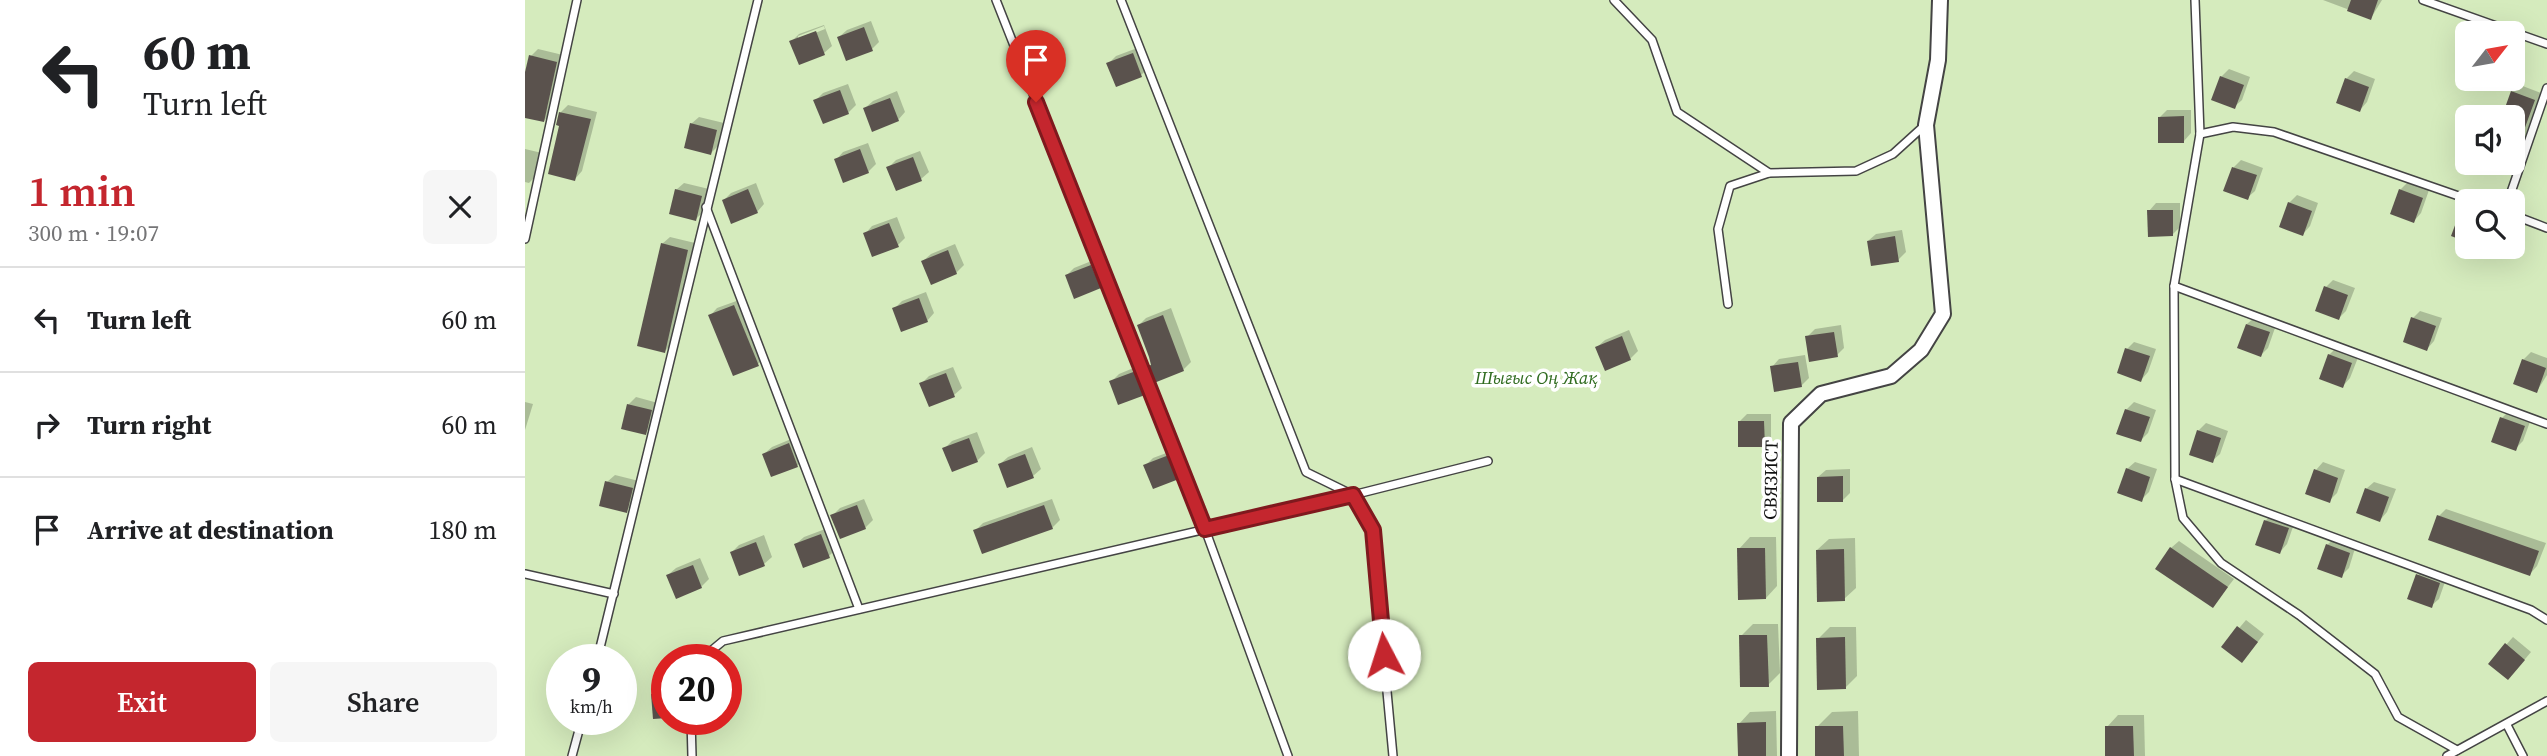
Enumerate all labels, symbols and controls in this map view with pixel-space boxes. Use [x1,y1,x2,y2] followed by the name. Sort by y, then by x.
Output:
[143,18,251,85] text: 60 m
[2455,21,2525,91] north arrow
[2455,21,2525,259] map controls
[28,28,119,119] icon: left
[1006,30,1066,102] pin
[1017,41,1055,79] icon: arrive
[143,82,267,126] text: Turn left
[2455,105,2525,175] button: sound
[28,162,136,220] text: 1 min
[423,170,497,244] button: close
[2455,189,2525,259] button: search
[28,217,159,249] text: 300 m · 19:07
[28,301,66,339] icon: left
[87,302,191,338] text: Turn left
[442,302,497,338] text: 60 m
[1474,365,1598,390] park label: Шығыс Оң Жақ
[28,406,66,444] icon: right
[87,407,211,443] text: Turn right
[442,407,497,443] text: 60 m
[1757,440,1784,520] street label: СВЯЗИСТ
[28,511,66,549] icon: arrive
[87,512,334,548] text: Arrive at destination
[429,512,497,548] text: 180 m
[1347,618,1421,692] position arrow
[651,644,742,735] speed limit sign: 20
[582,656,601,704] text: 9
[28,662,256,742] button: Exit
[270,662,497,742] button: Share
[570,694,613,719] text: km/h

